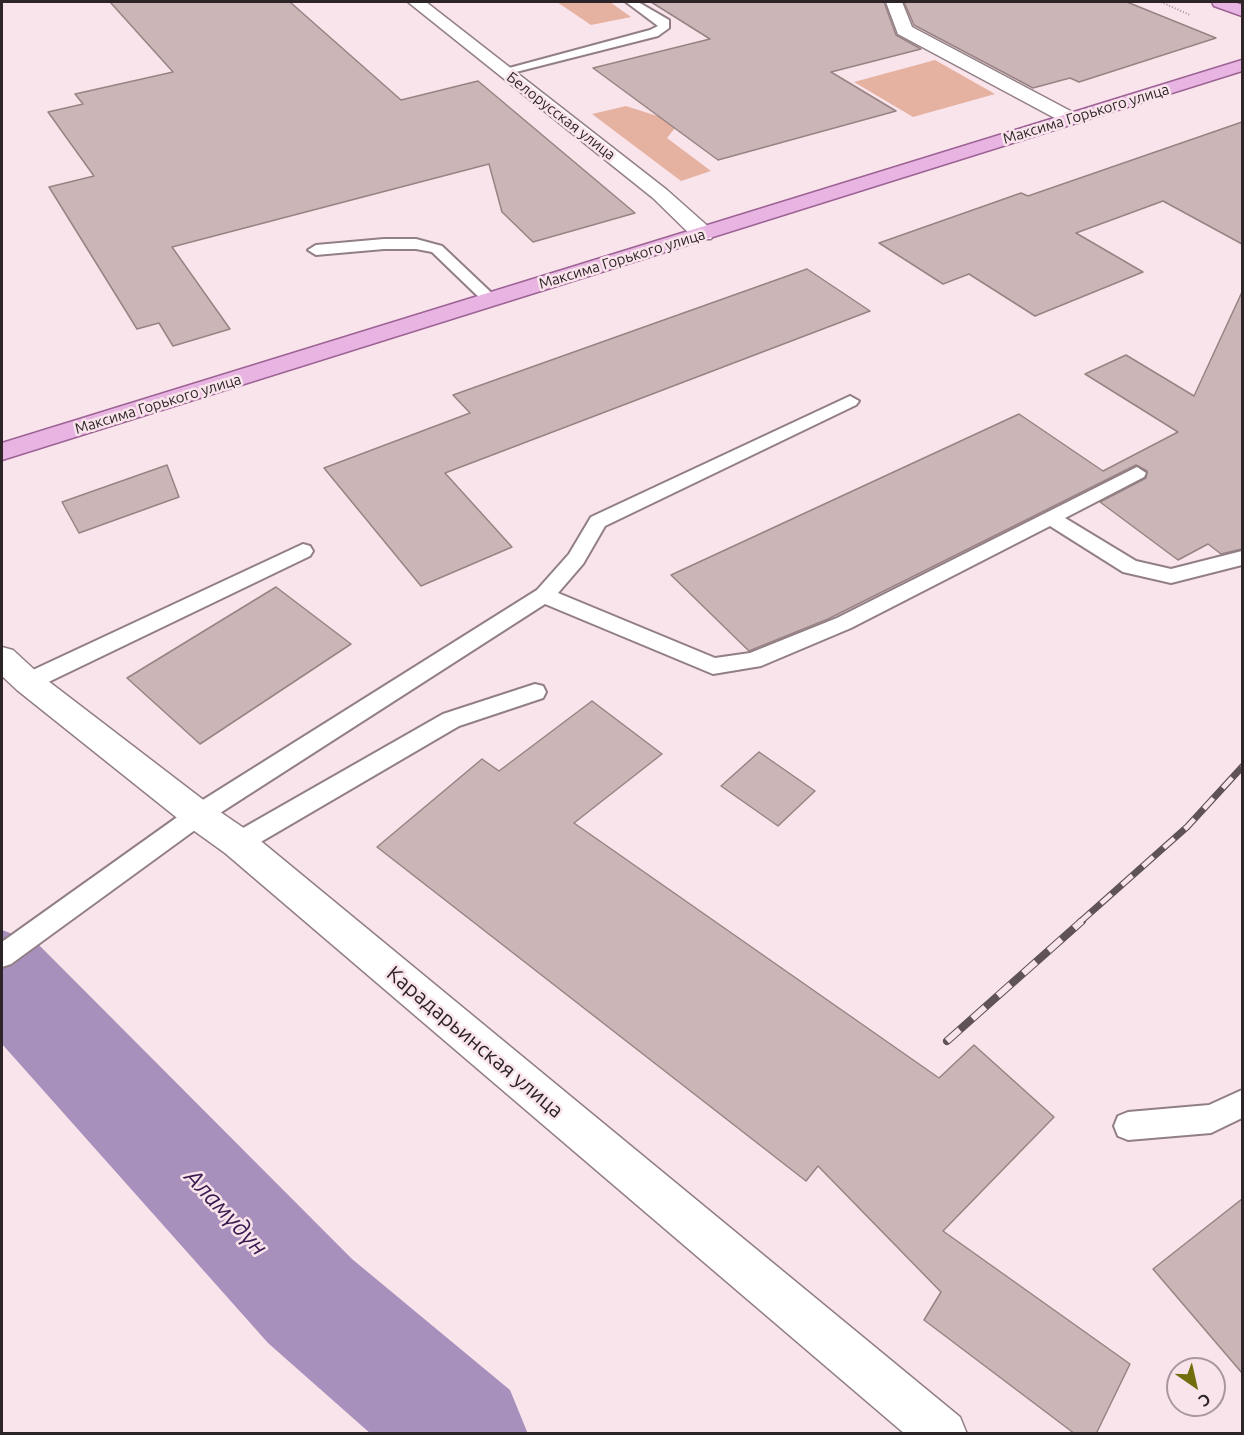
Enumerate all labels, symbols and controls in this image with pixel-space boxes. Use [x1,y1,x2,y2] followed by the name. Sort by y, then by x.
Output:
[503,68,619,164] street label: Белорусская улица
[1001,80,1171,148] street label: Максима Горького улица
[537,225,707,293] street label: Максима Горького улица
[73,370,243,438] street label: Максима Горького улица
[382,961,568,1123] street label: Карадарьинская улица
[179,1163,273,1261] water label: Аламүдүн
[1166,1357,1226,1417] north arrow
[1196,1390,1214,1411] text: С

